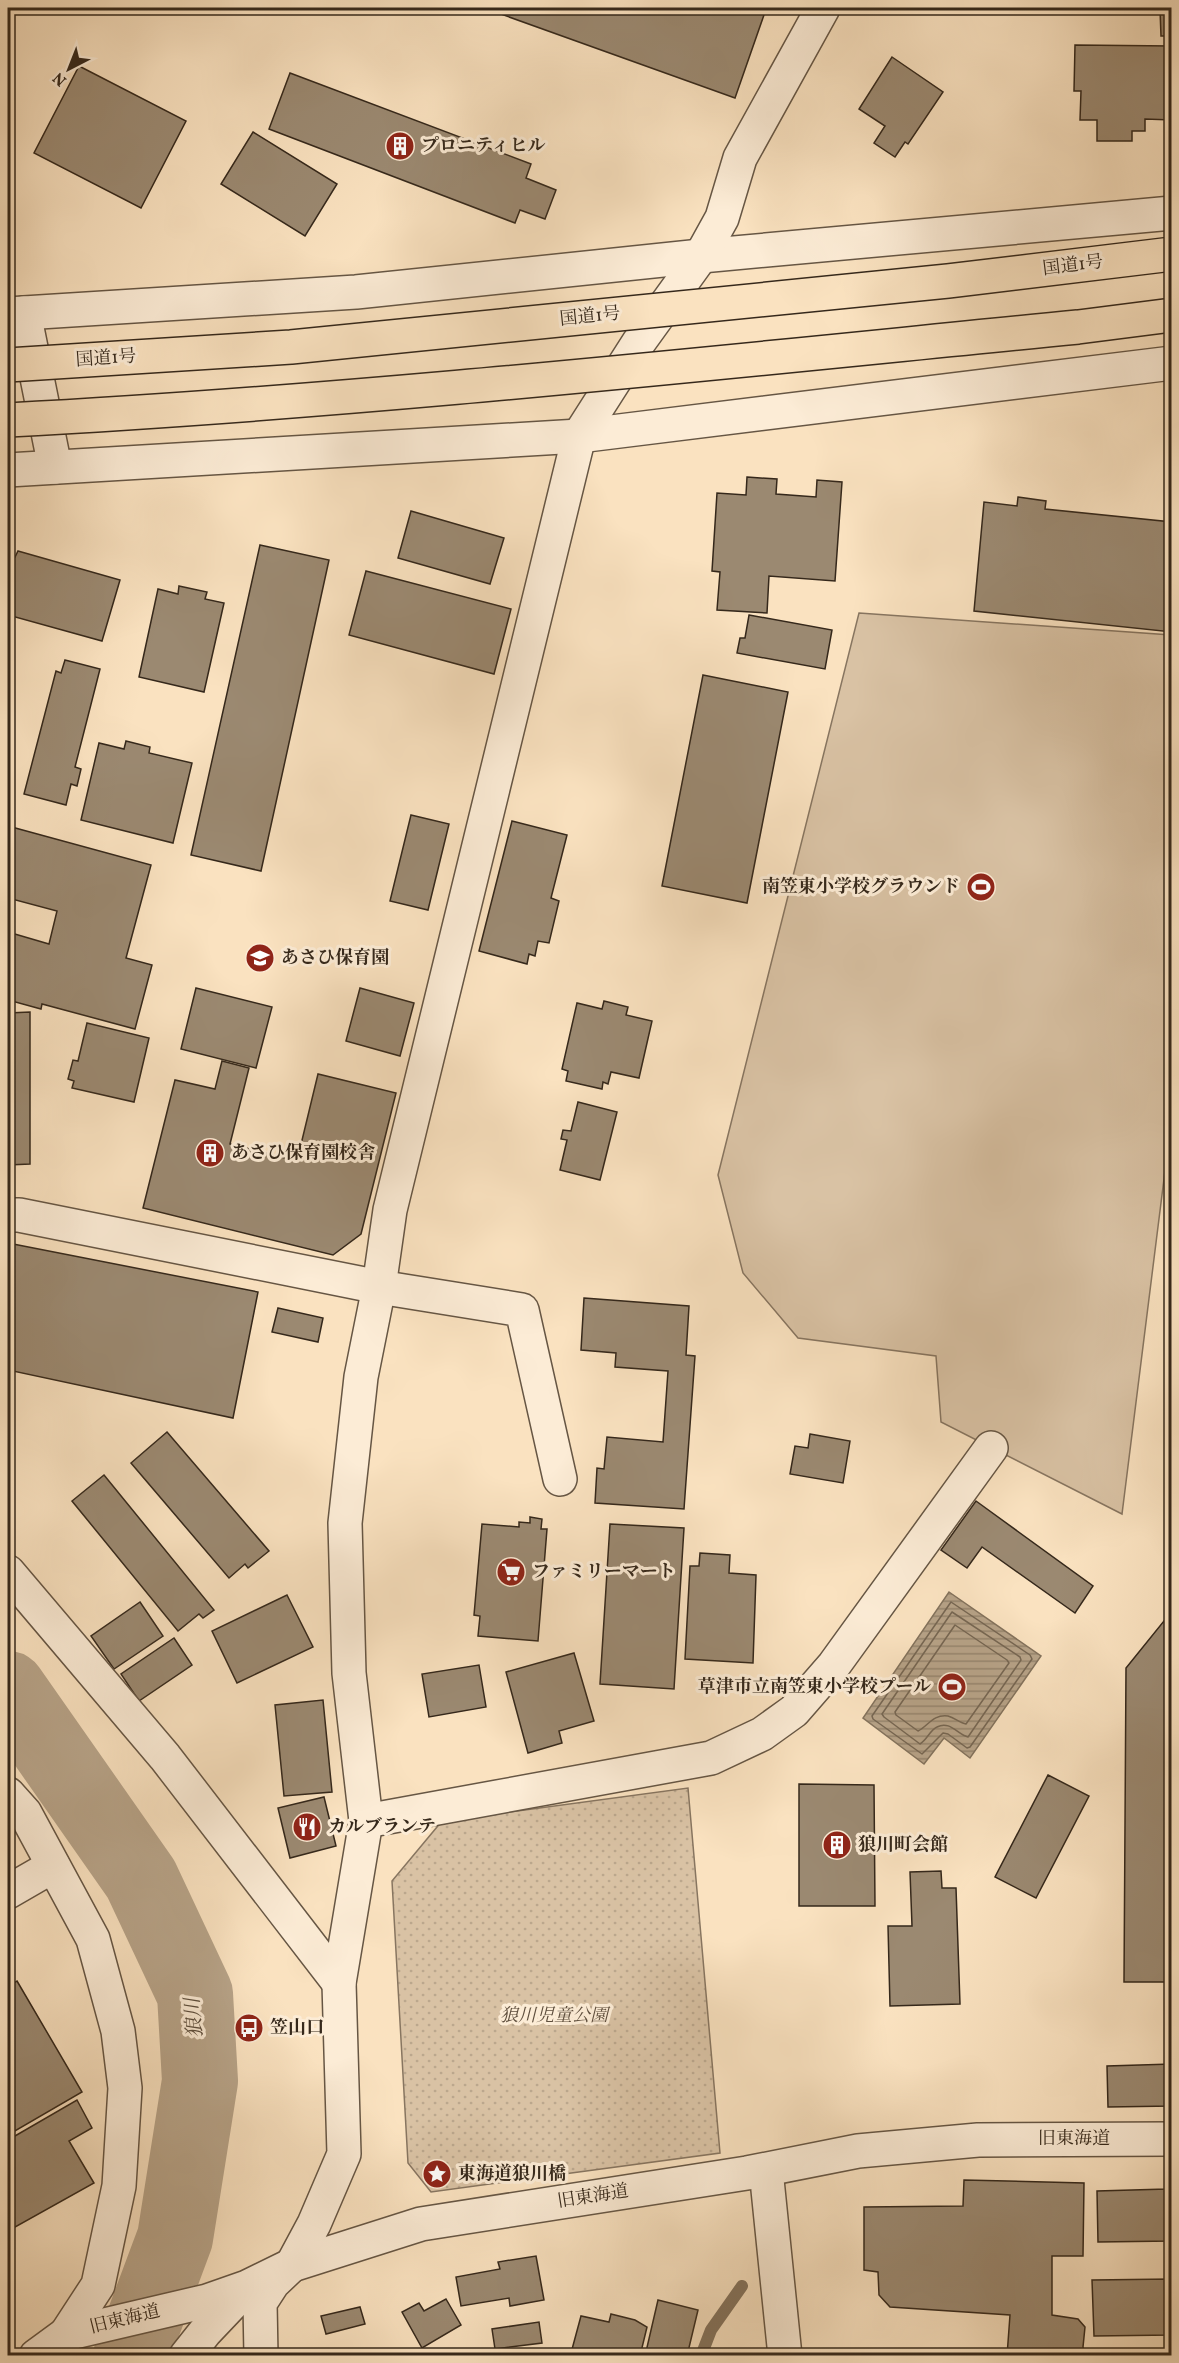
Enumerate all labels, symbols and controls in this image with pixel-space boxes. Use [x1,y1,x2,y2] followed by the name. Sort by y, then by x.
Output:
[39,39,99,99] north arrow
[48,66,72,91] text: N
[384,130,416,162] building icon: プロニティヒル
[421,134,546,159] place label: プロニティヒル
[1041,250,1105,282] street label: 国道1号
[558,301,622,333] street label: 国道1号
[75,344,137,374] street label: 国道1号
[965,871,997,903] sports icon: 南笠東小学校グラウンド
[762,875,960,900] place label: 南笠東小学校グラウンド
[244,942,276,974] school or university icon: あさひ保育園
[281,946,389,971] place label: あさひ保育園
[194,1137,226,1169] building icon: あさひ保育園校舎
[231,1141,375,1166] place label: あさひ保育園校舎
[495,1556,527,1588] supermarket icon: ファミリーマート
[532,1560,676,1585] place label: ファミリーマート
[936,1671,968,1703] sports icon: 草津市立南笠東小学校プール
[698,1675,931,1700] place label: 草津市立南笠東小学校プール
[291,1811,323,1843] restaurant icon: カルブランテ
[328,1815,436,1840] place label: カルブランテ
[821,1829,853,1861] building icon: 狼川町会館
[858,1833,948,1858] place label: 狼川町会館
[179,1995,211,2039] water label: 狼川
[500,2004,611,2029] park label: 狼川児童公園
[233,2012,265,2044] bus stop icon: 笠山口
[270,2016,324,2041] place label: 笠山口
[1038,2127,1110,2152] street label: 旧東海道
[421,2158,453,2190] place icon: 東海道狼川橋
[458,2162,566,2187] place label: 東海道狼川橋
[555,2179,631,2215] street label: 旧東海道
[87,2299,163,2341] street label: 旧東海道

